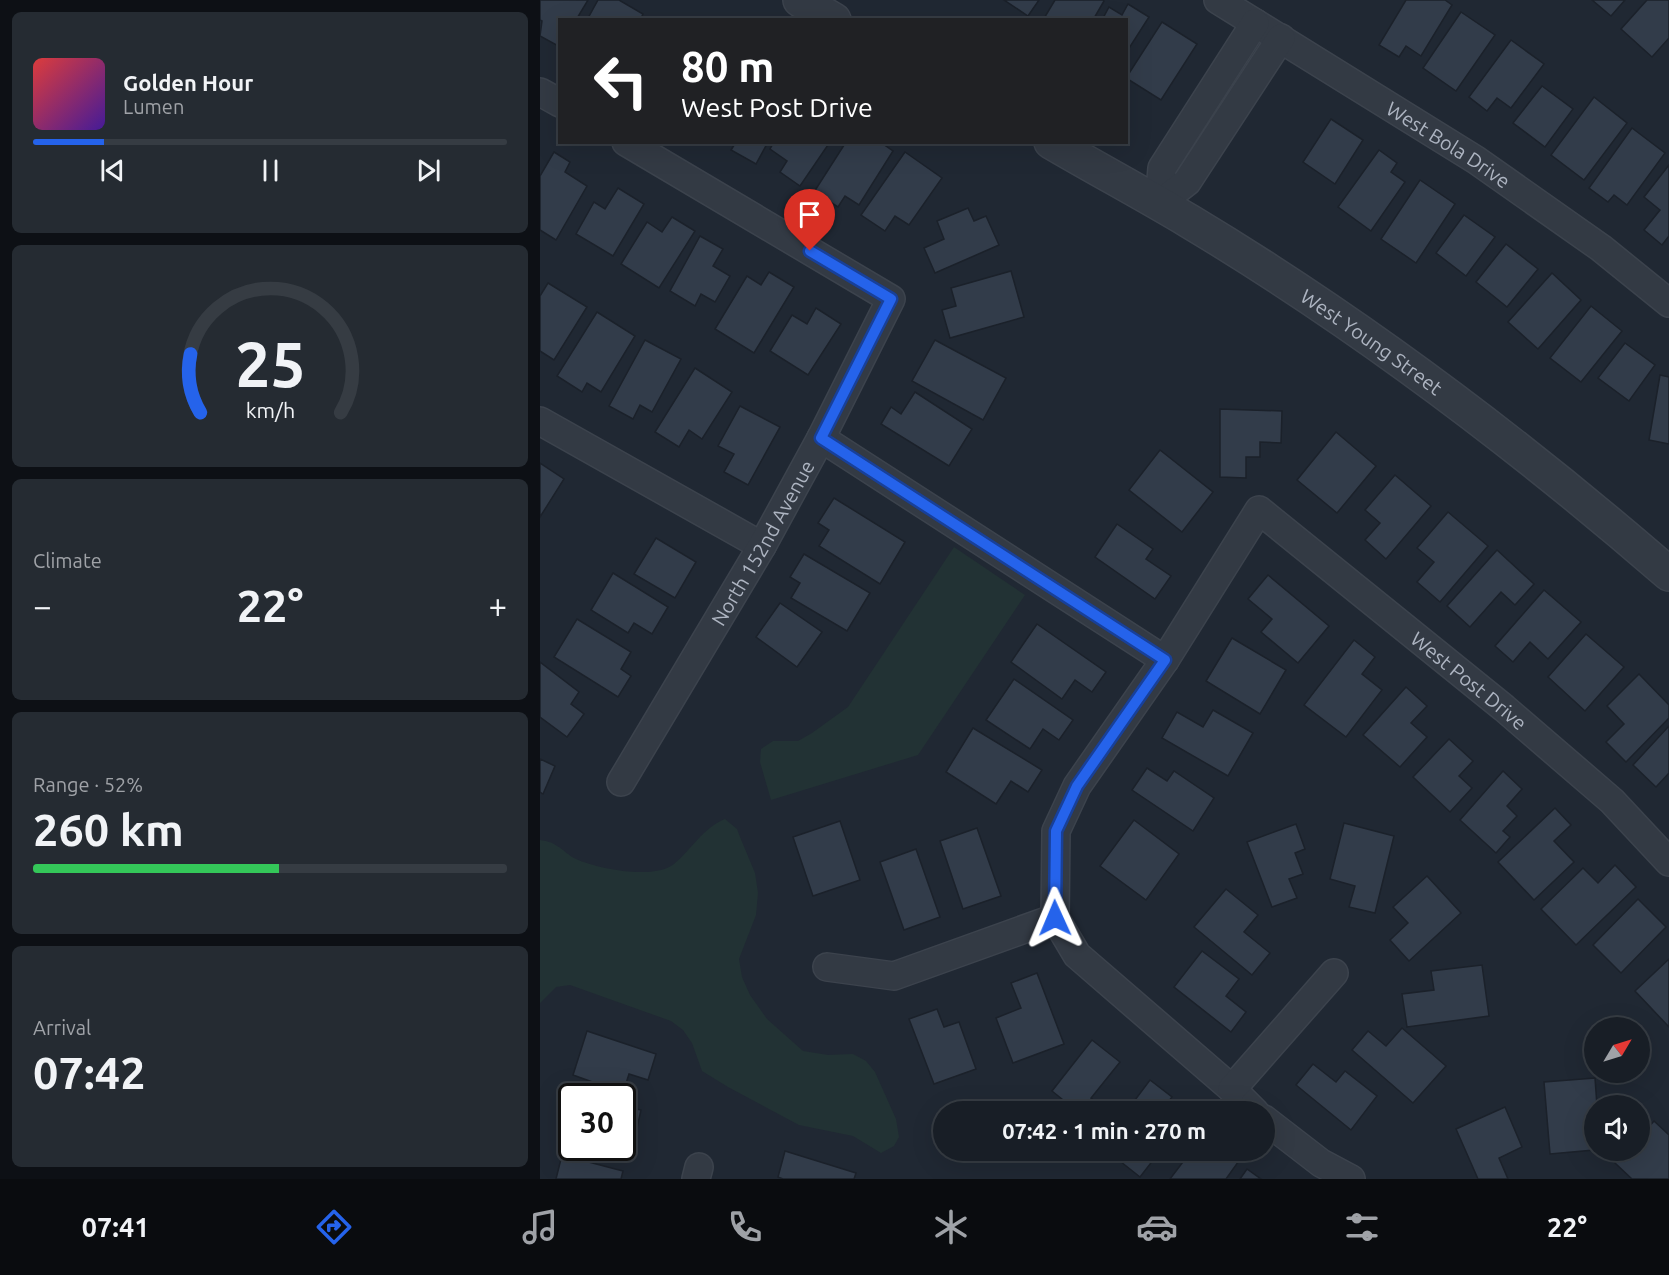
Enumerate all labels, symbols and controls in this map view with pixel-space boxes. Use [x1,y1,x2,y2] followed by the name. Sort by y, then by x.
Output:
[582,42,660,120] icon: left
[681,43,775,90] text: 80 m
[123,70,253,95] text: Golden Hour
[681,92,873,122] text: West Post Drive
[123,95,184,118] text: Lumen
[1383,96,1515,192] street label: West Bola Drive
[96,154,129,187] icon: previous
[254,154,287,187] icon: pause
[412,154,445,187] icon: next
[784,189,835,251] pin
[793,198,826,231] icon: arrive
[1297,284,1447,399] street label: West Young Street
[235,329,305,399] text: 25
[245,399,295,423] text: km/h
[706,456,818,629] street label: North 152nd Avenue
[33,549,102,572] text: Climate
[237,580,303,631] text: 22°
[33,587,52,624] text: −
[488,587,507,624] text: +
[1407,626,1532,734] street label: West Post Drive
[33,773,143,796] text: Range · 52%
[33,804,184,855] text: 260 km
[1023,886,1087,950] position arrow
[33,1016,91,1039] text: Arrival
[1584,1017,1650,1083] north arrow
[1584,1017,1650,1161] map controls
[33,1047,146,1098] text: 07:42
[558,1083,636,1161] speed limit sign: 30
[1584,1095,1650,1161] button: sound
[1002,1118,1206,1143] text: 07:42 · 1 min · 270 m
[313,1206,355,1248] icon: directions
[519,1206,561,1248] icon: music
[724,1206,766,1248] icon: phone
[930,1206,972,1248] icon: climate
[1136,1206,1178,1248] icon: car
[1341,1206,1383,1248] icon: filters
[82,1212,149,1242] text: 07:41
[1547,1212,1587,1242] text: 22°

